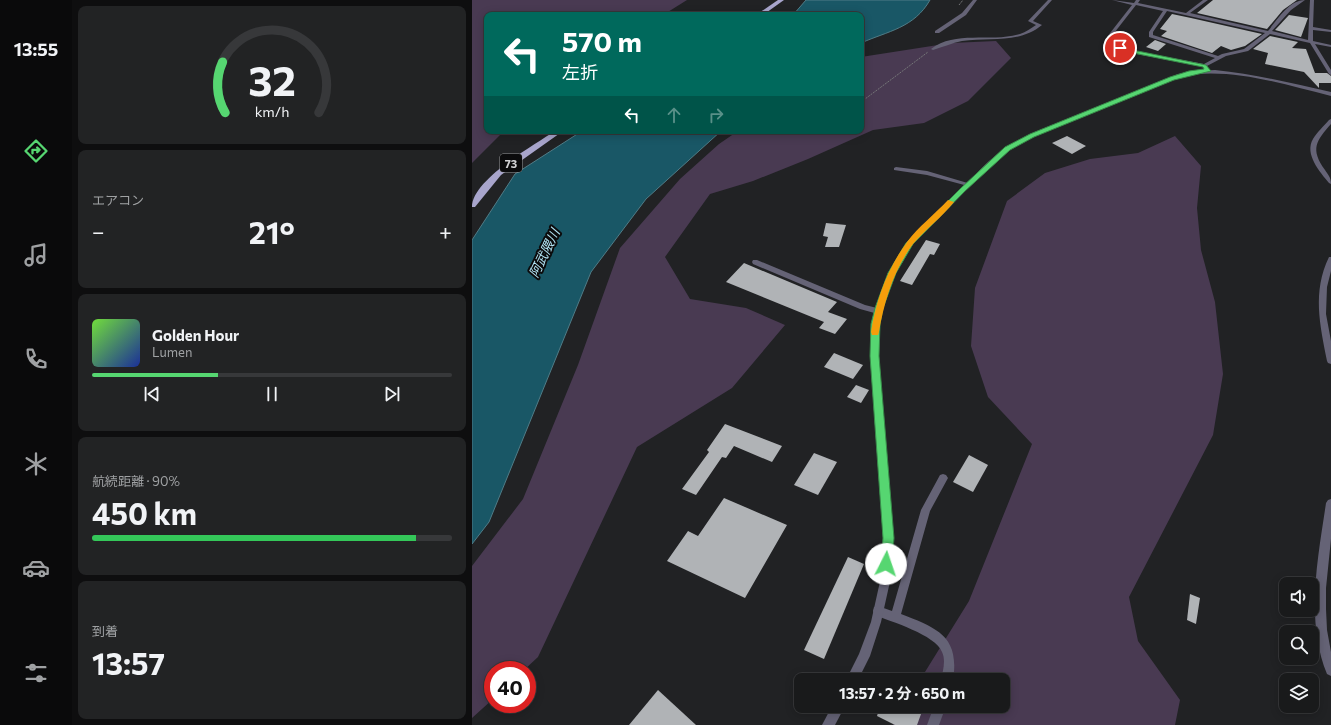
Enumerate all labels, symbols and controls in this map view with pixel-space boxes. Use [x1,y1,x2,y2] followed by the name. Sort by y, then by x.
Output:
[562,24,642,58] text: 570 m
[496,28,548,80] icon: left
[1103,31,1137,65] pin
[1109,37,1131,59] icon: arrive
[14,38,58,60] text: 13:55
[248,54,296,105] text: 32
[562,61,598,83] text: 左折
[255,101,289,119] text: km/h
[621,104,643,126] icon: left
[663,104,685,126] icon: ahead
[705,104,727,126] icon: right
[22,137,50,165] icon: directions
[500,154,522,172] road number: 73
[92,192,144,208] text: エアコン
[249,213,295,250] text: 21°
[92,218,105,245] text: −
[439,218,452,245] text: +
[525,224,563,280] water label: 阿武隈川
[22,241,50,269] icon: music
[152,326,239,344] text: Golden Hour
[152,344,192,360] text: Lumen
[22,345,50,373] icon: phone
[141,383,163,405] icon: previous
[261,383,283,405] icon: pause
[381,383,403,405] icon: next
[22,450,50,478] icon: climate
[92,473,180,489] text: 航続距離 · 90%
[92,494,197,531] text: 450 km
[865,543,907,585] position arrow
[22,554,50,582] icon: car
[1279,577,1319,713] map controls
[1279,577,1319,617] button: sound
[92,623,118,639] text: 到着
[1279,625,1319,665] button: search
[92,644,165,681] text: 13:57
[22,659,50,687] icon: filters
[484,661,536,713] speed limit sign: 40
[1279,673,1319,713] button: layers
[839,684,965,702] text: 13:57 · 2 分 · 650 m

